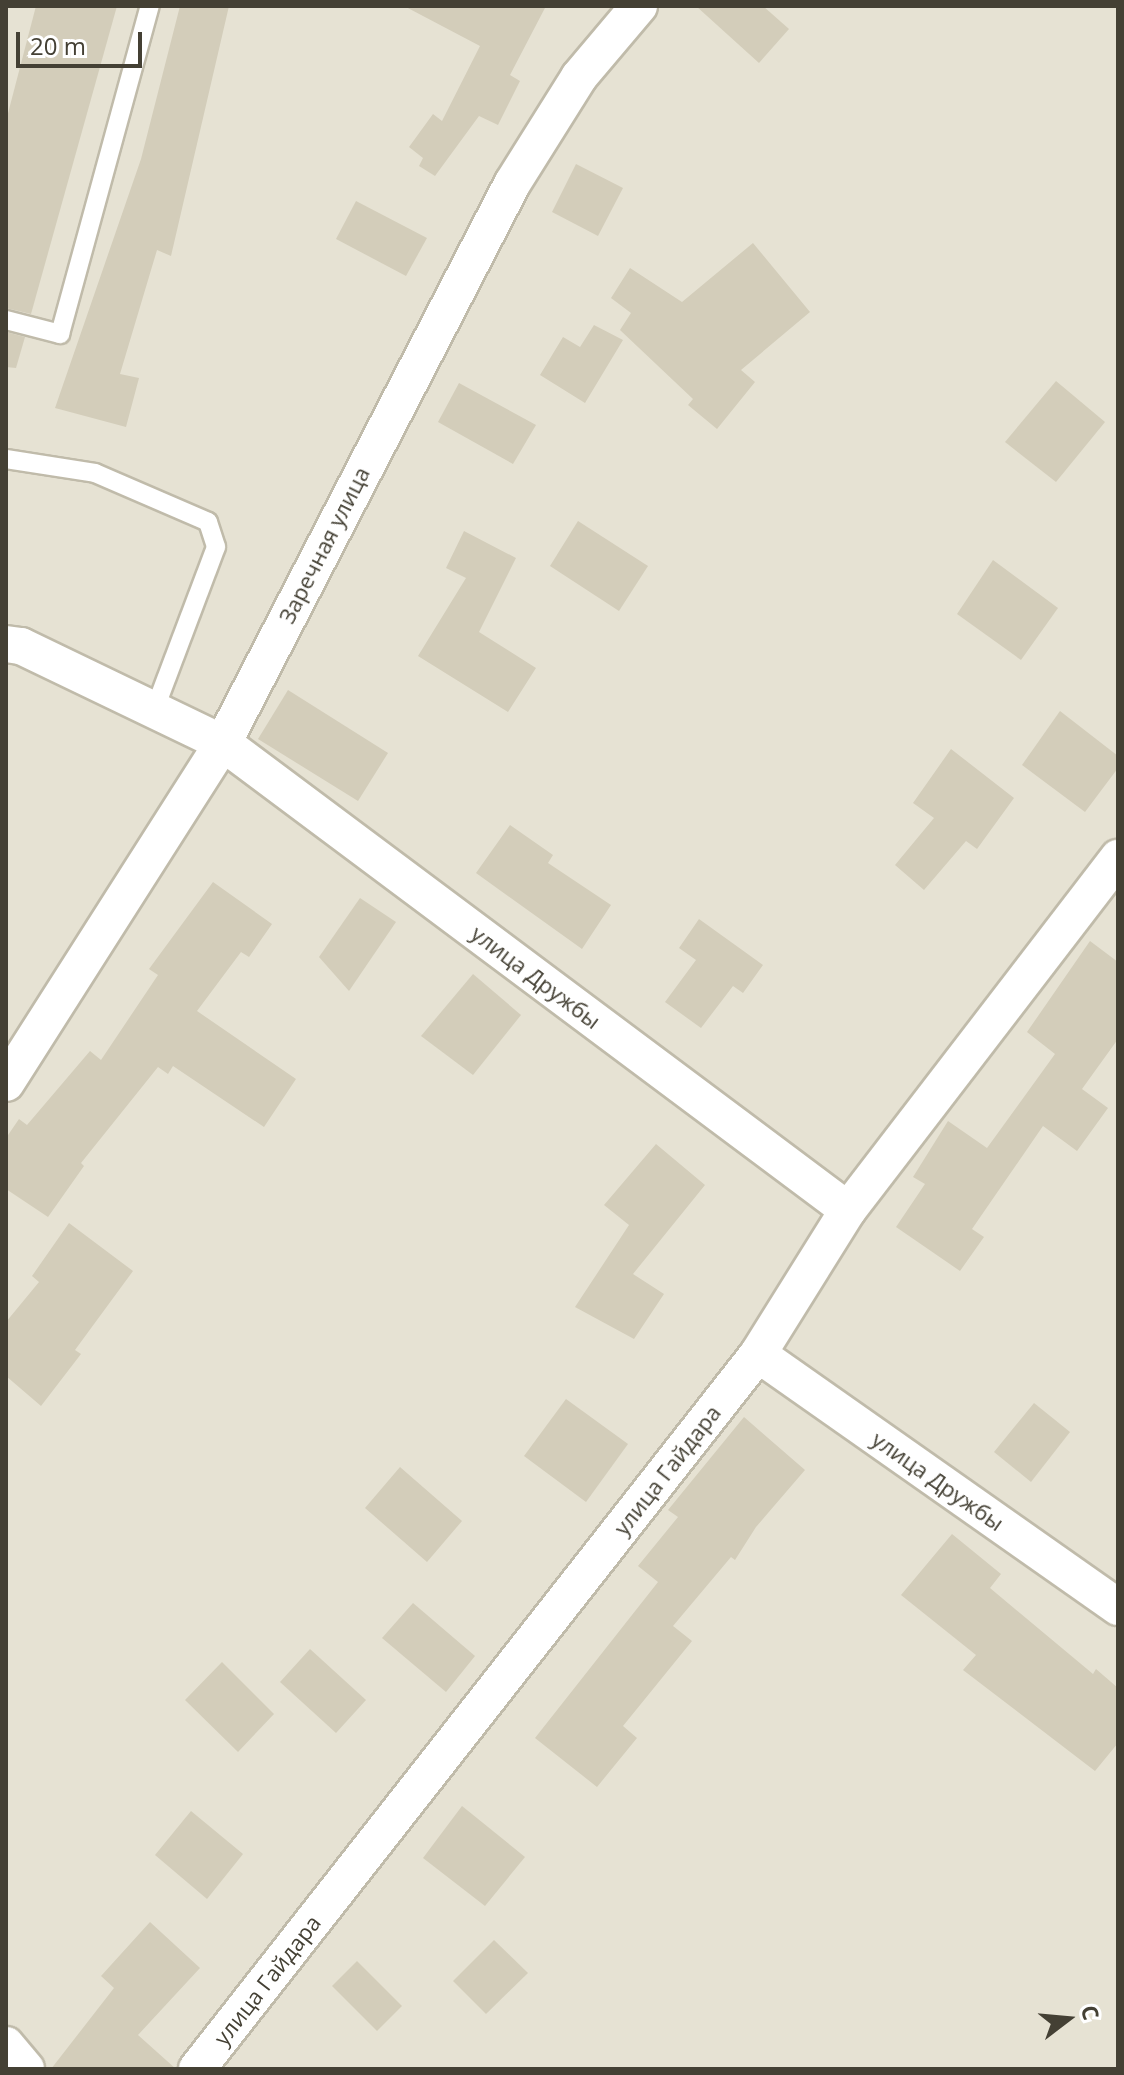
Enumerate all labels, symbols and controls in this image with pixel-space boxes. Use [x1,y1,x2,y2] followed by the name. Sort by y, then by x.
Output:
[20,16,146,66] scale bar
[30,29,86,62] text: 20 m
[273,462,375,628] street label: Заречная улица
[466,920,606,1034] street label: улица Дружбы
[608,1400,726,1540] street label: улица Гайдара
[867,1426,1009,1536] street label: улица Дружбы
[208,1910,326,2050] street label: улица Гайдара
[1028,1979,1108,2059] north arrow
[1075,2002,1107,2023] text: С

